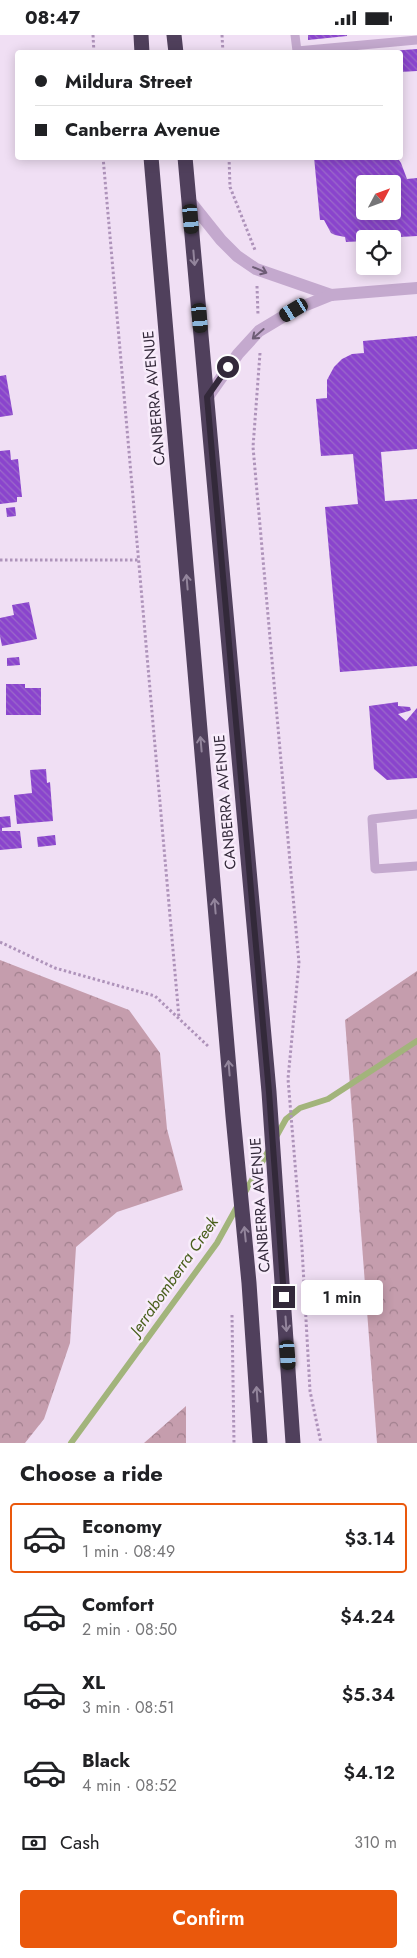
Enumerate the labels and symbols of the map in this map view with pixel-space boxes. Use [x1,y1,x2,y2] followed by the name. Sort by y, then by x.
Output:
[356,175,401,220] north arrow
[182,203,199,235] car
[189,250,199,266] one-way arrow
[252,265,267,275] one-way arrow
[277,296,310,324] car
[191,302,208,334] car
[251,328,264,340] one-way arrow
[137,330,171,466] street label: CANBERRA AVENUE
[217,356,239,378] route start
[183,574,192,590] one-way arrow
[208,734,242,870] street label: CANBERRA AVENUE
[196,736,206,752] one-way arrow
[210,898,220,914] one-way arrow
[224,1060,233,1076] one-way arrow
[244,1137,276,1273] street label: CANBERRA AVENUE
[123,1211,224,1343] water label: Jerrabomberra Creek
[240,1227,249,1243] one-way arrow
[302,1279,384,1315] callout: 1 min
[273,1286,295,1308] route end
[282,1316,291,1332] one-way arrow
[279,1340,296,1370] car
[252,1387,261,1403] one-way arrow

